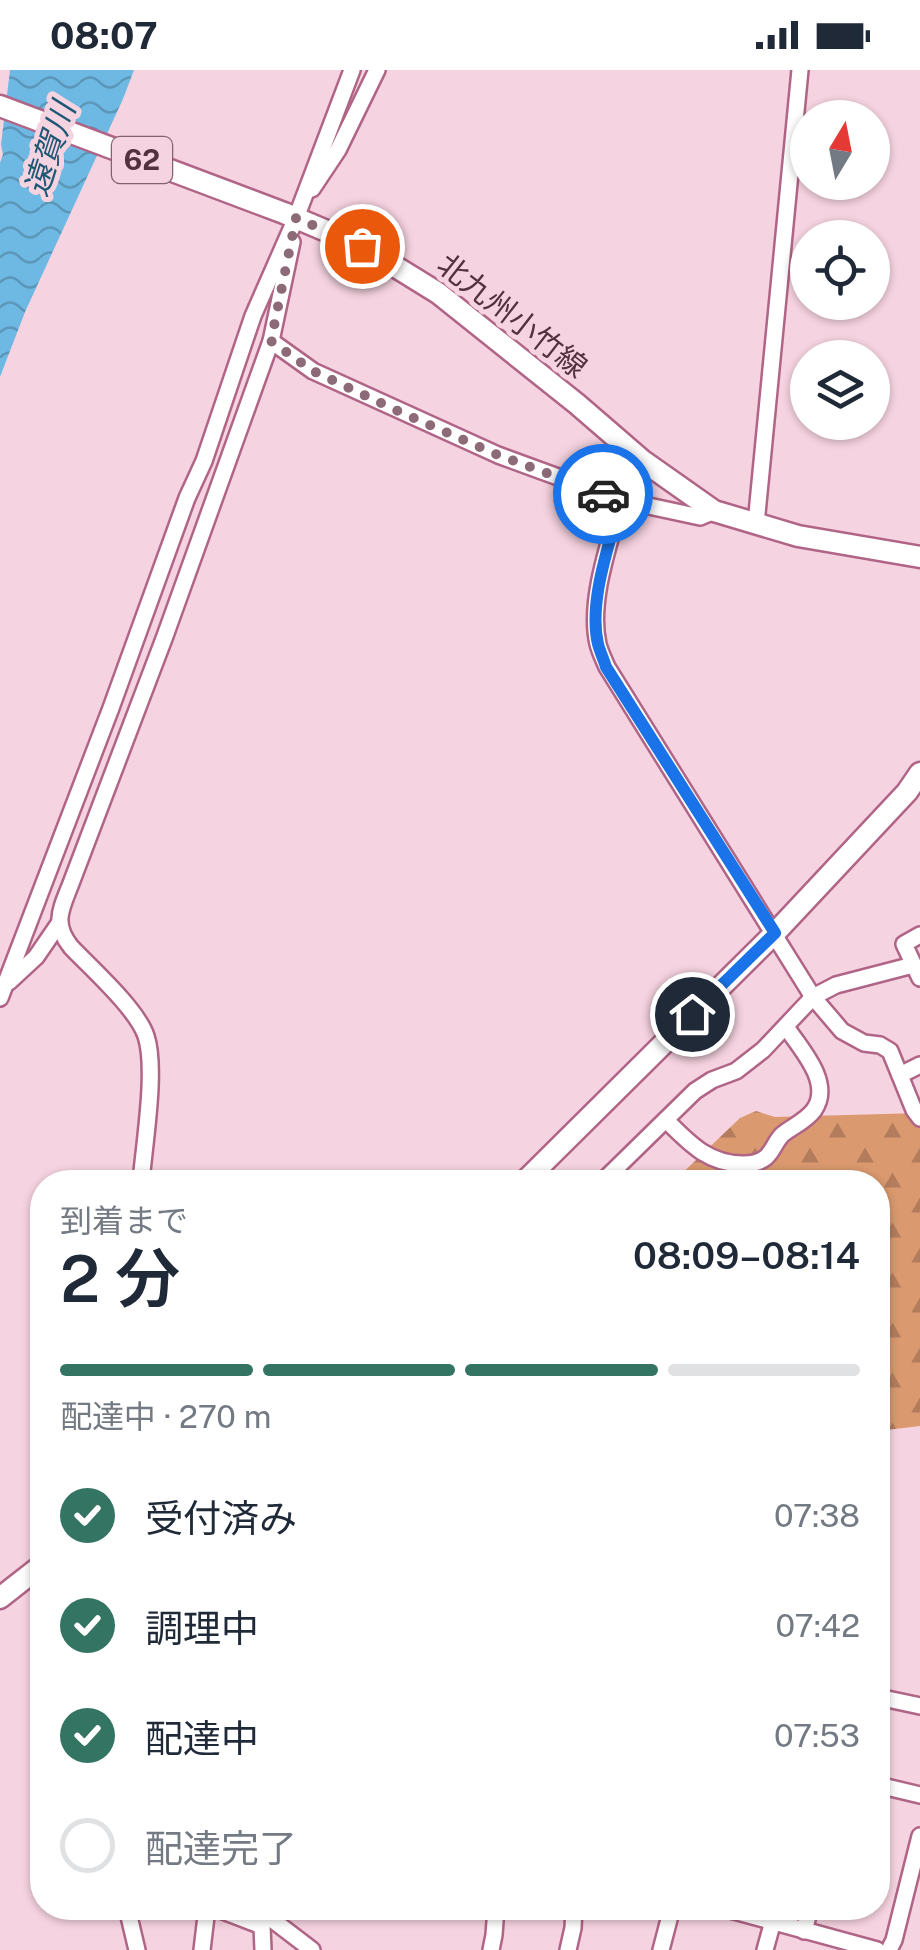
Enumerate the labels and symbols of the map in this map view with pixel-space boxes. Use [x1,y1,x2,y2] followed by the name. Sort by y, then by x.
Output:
[17,95,83,200] water label: 遠賀川
[790,100,890,200] north arrow
[112,137,172,183] road number: 62
[320,204,405,289] pin
[431,246,595,385] street label: 北九州小竹線
[553,444,653,544] courier
[650,972,735,1057] pin

